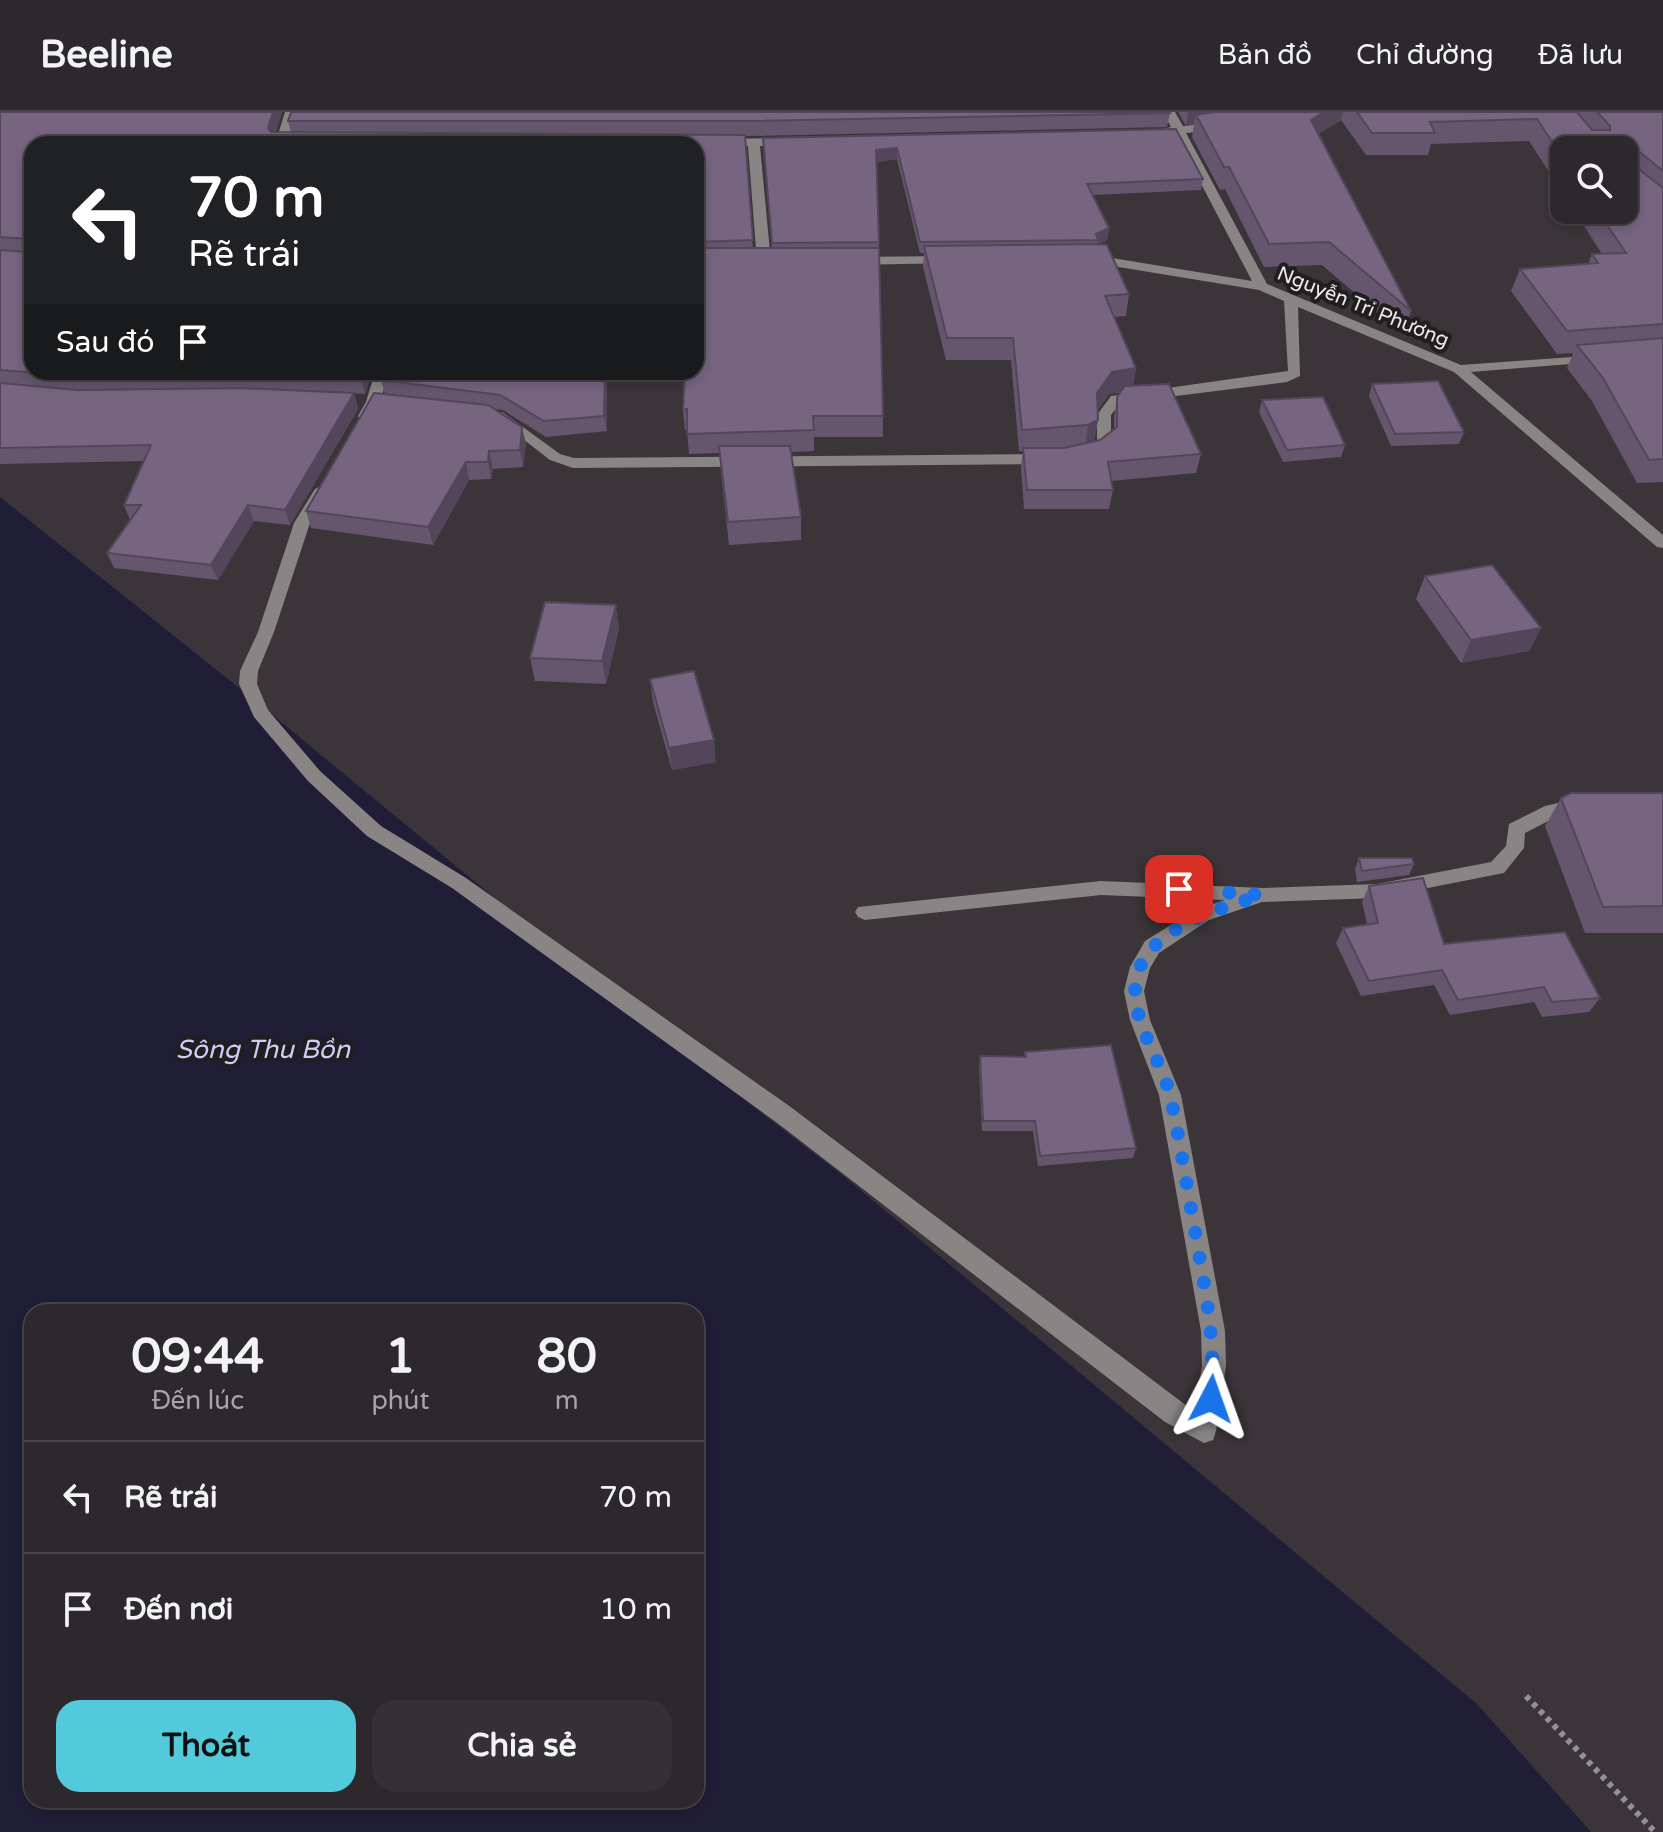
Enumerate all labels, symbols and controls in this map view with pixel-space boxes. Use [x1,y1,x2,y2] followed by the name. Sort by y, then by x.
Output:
[40,32,173,78] text: Beeline
[1218,38,1312,72] text: Bản đồ
[1356,38,1494,72] text: Chỉ đường
[1538,38,1623,72] text: Đã lưu
[1550,136,1638,224] map controls
[1550,136,1638,224] button: search
[188,165,324,232] text: 70 m
[56,168,160,272] icon: left
[188,233,300,276] text: Rẽ trái
[1273,262,1453,352] street label: Nguyễn Tri Phương
[171,320,215,364] icon: arrive
[56,324,155,361] text: Sau đó
[1145,855,1213,923] pin
[1157,867,1201,911] icon: arrive
[176,1034,351,1065] water label: Sông Thu Bồn
[131,1328,264,1386] text: 09:44
[385,1328,415,1386] text: 1
[536,1328,597,1386] text: 80
[1169,1357,1253,1441] position arrow
[151,1385,244,1416] text: Đến lúc
[371,1385,429,1416] text: phút
[555,1385,579,1416] text: m
[56,1475,100,1519] icon: left
[124,1479,217,1516] text: Rẽ trái
[599,1479,672,1516] text: 70 m
[56,1587,100,1631] icon: arrive
[124,1591,233,1628] text: Đến nơi
[599,1591,672,1628] text: 10 m
[56,1700,356,1792] button: Thoát
[372,1700,672,1792] button: Chia sẻ

